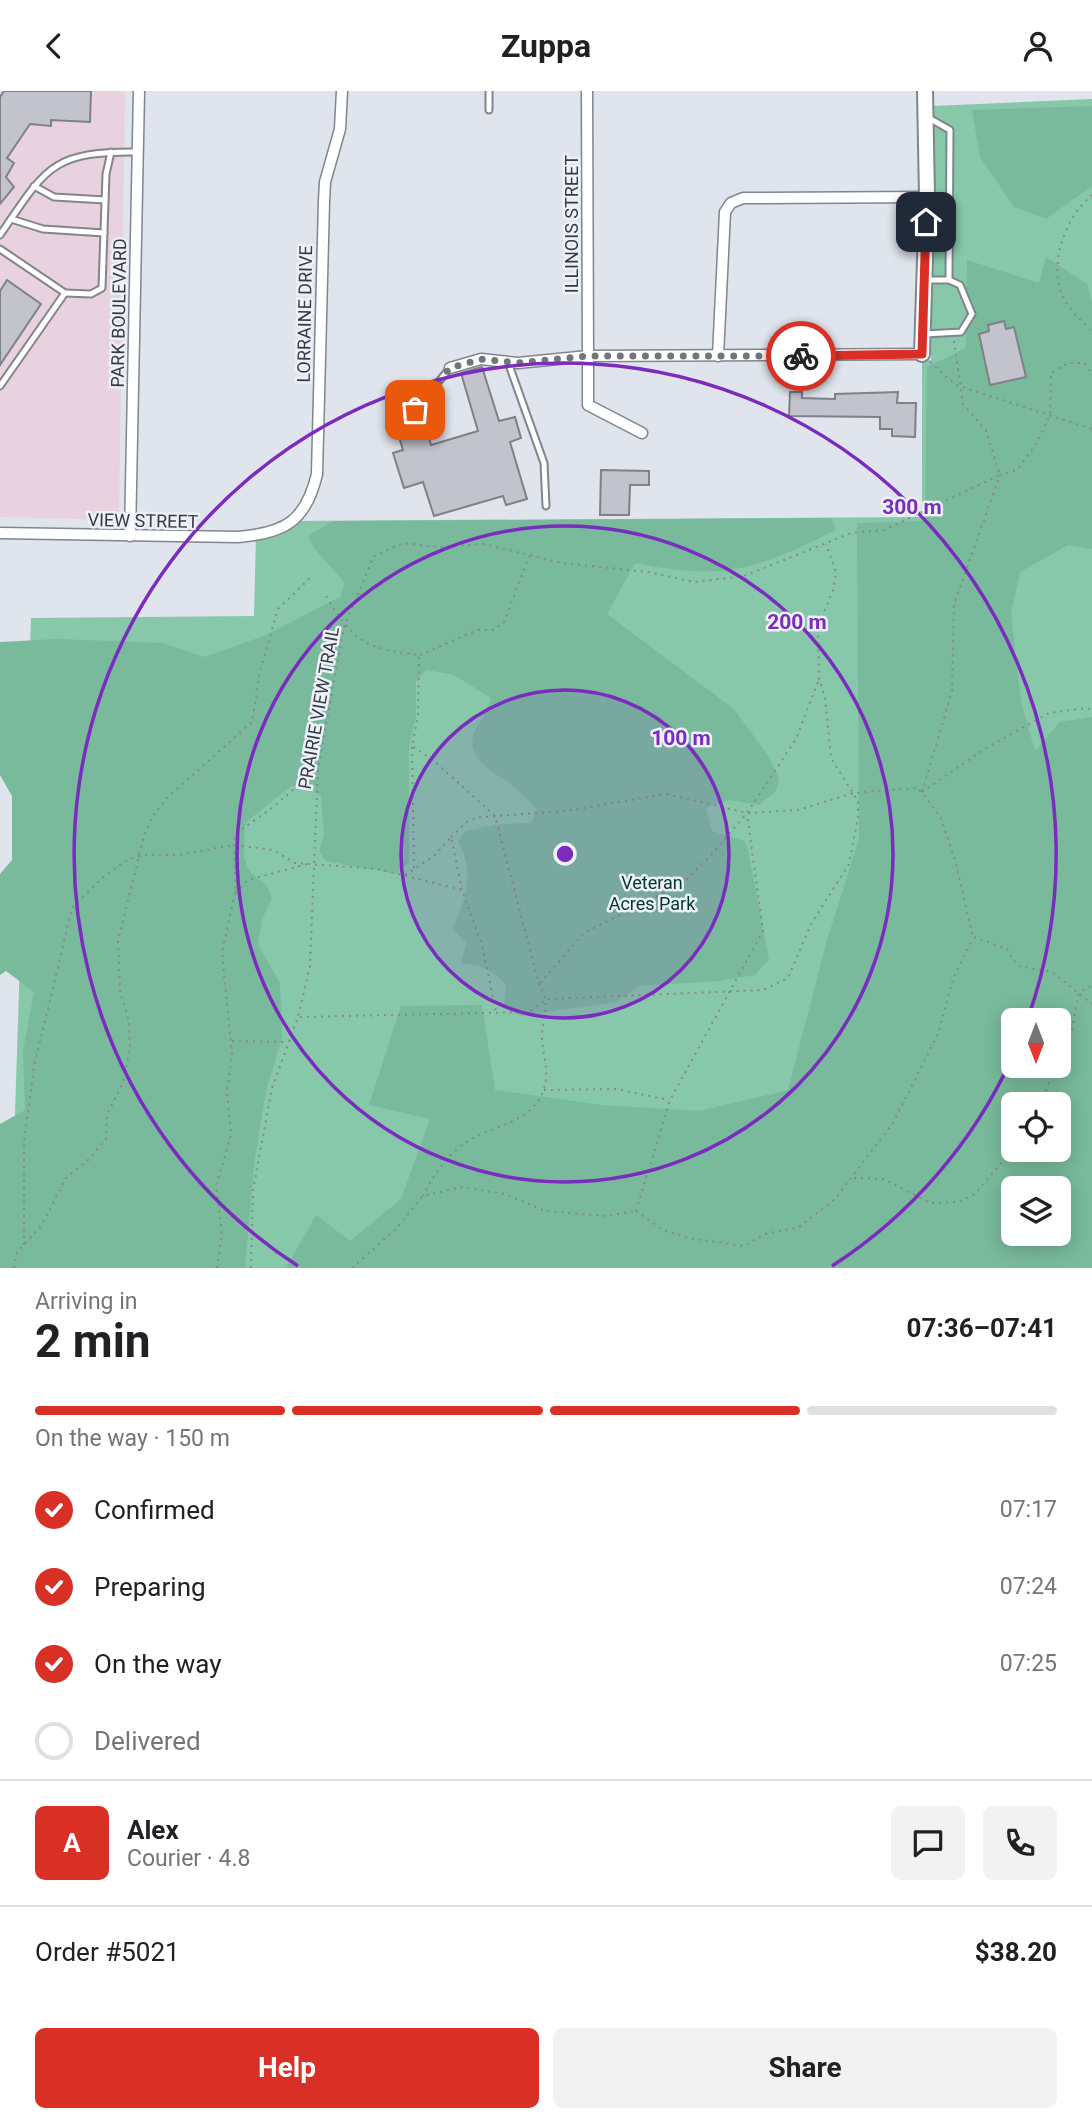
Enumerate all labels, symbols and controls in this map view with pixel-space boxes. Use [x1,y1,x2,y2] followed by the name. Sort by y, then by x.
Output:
[35,27,73,65] icon: back
[501,27,591,65] text: Zuppa
[1019,27,1057,65] icon: person
[561,155,582,293] street label: ILLINOIS STREET
[896,192,956,252] pin
[907,203,945,241] icon: home
[107,238,130,388] street label: PARK BOULEVARD
[293,245,316,383] street label: LORRAINE DRIVE
[766,321,836,391] courier
[782,337,820,375] icon: bike
[385,380,445,440] pin
[396,391,434,429] icon: bag
[882,495,942,519] text: 300 m
[87,509,199,532] street label: VIEW STREET
[767,610,827,634] text: 200 m
[294,625,343,791] street label: PRAIRIE VIEW TRAIL
[651,726,711,750] text: 100 m
[553,842,577,866] centre of rings
[609,872,696,914] park label: Veteran Acres Park
[1001,1008,1071,1078] north arrow
[1001,1008,1071,1246] map controls
[1001,1092,1071,1162] button: locate
[1001,1176,1071,1246] button: layers
[35,1288,138,1315] text: Arriving in
[907,1313,1057,1343] text: 07:36–07:41
[35,1314,151,1368] text: 2 min
[35,1425,230,1452] text: On the way · 150 m
[35,1491,73,1529] icon: check
[94,1495,215,1525] text: Confirmed
[1000,1496,1057,1523] text: 07:17
[35,1568,73,1606] icon: check
[94,1572,206,1602] text: Preparing
[1000,1573,1057,1600] text: 07:24
[35,1645,73,1683] icon: check
[94,1649,222,1679] text: On the way
[1000,1650,1057,1677] text: 07:25
[94,1726,201,1756] text: Delivered
[891,1806,965,1880] button: chat
[983,1806,1057,1880] button: phone
[127,1815,179,1845] text: Alex
[63,1828,81,1858] text: A
[127,1845,250,1872] text: Courier · 4.8
[35,1937,180,1967] text: Order #5021
[975,1937,1057,1967] text: $38.20
[35,2028,539,2108] button: Help
[553,2028,1057,2108] button: Share

